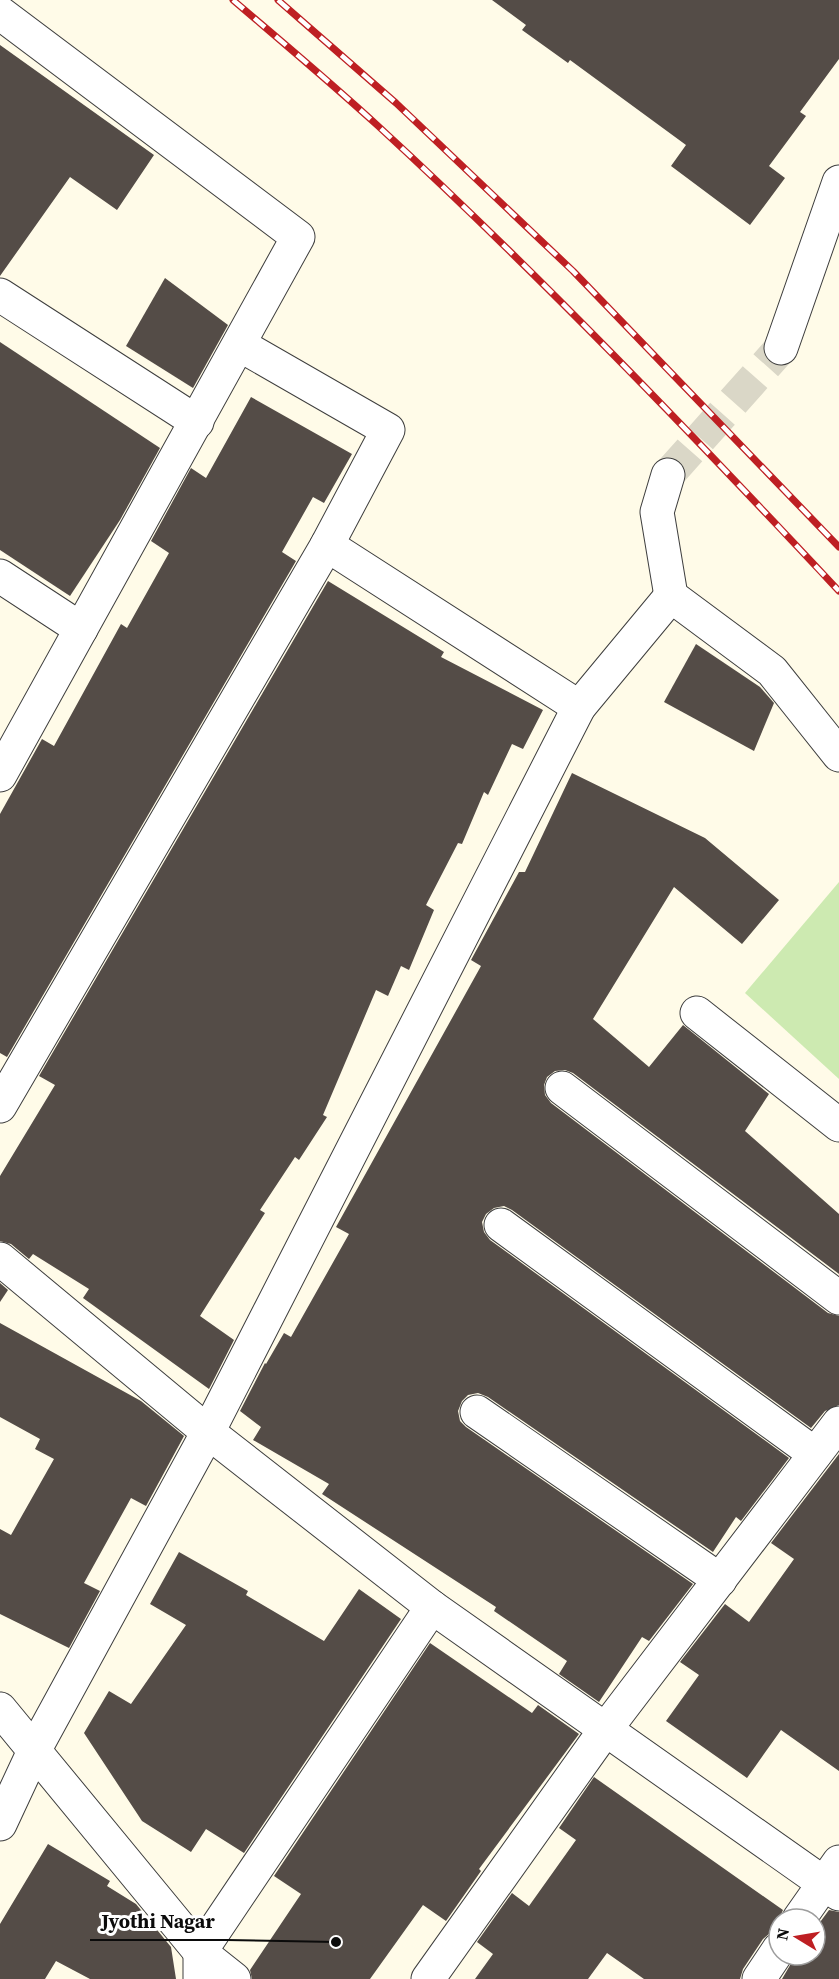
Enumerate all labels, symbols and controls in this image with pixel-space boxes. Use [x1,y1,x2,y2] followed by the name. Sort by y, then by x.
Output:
[90,1902,227,1940] callout: Jyothi Nagar
[99,1907,215,1935] text: Jyothi Nagar
[767,1907,827,1967] north arrow
[770,1926,794,1942] text: N

